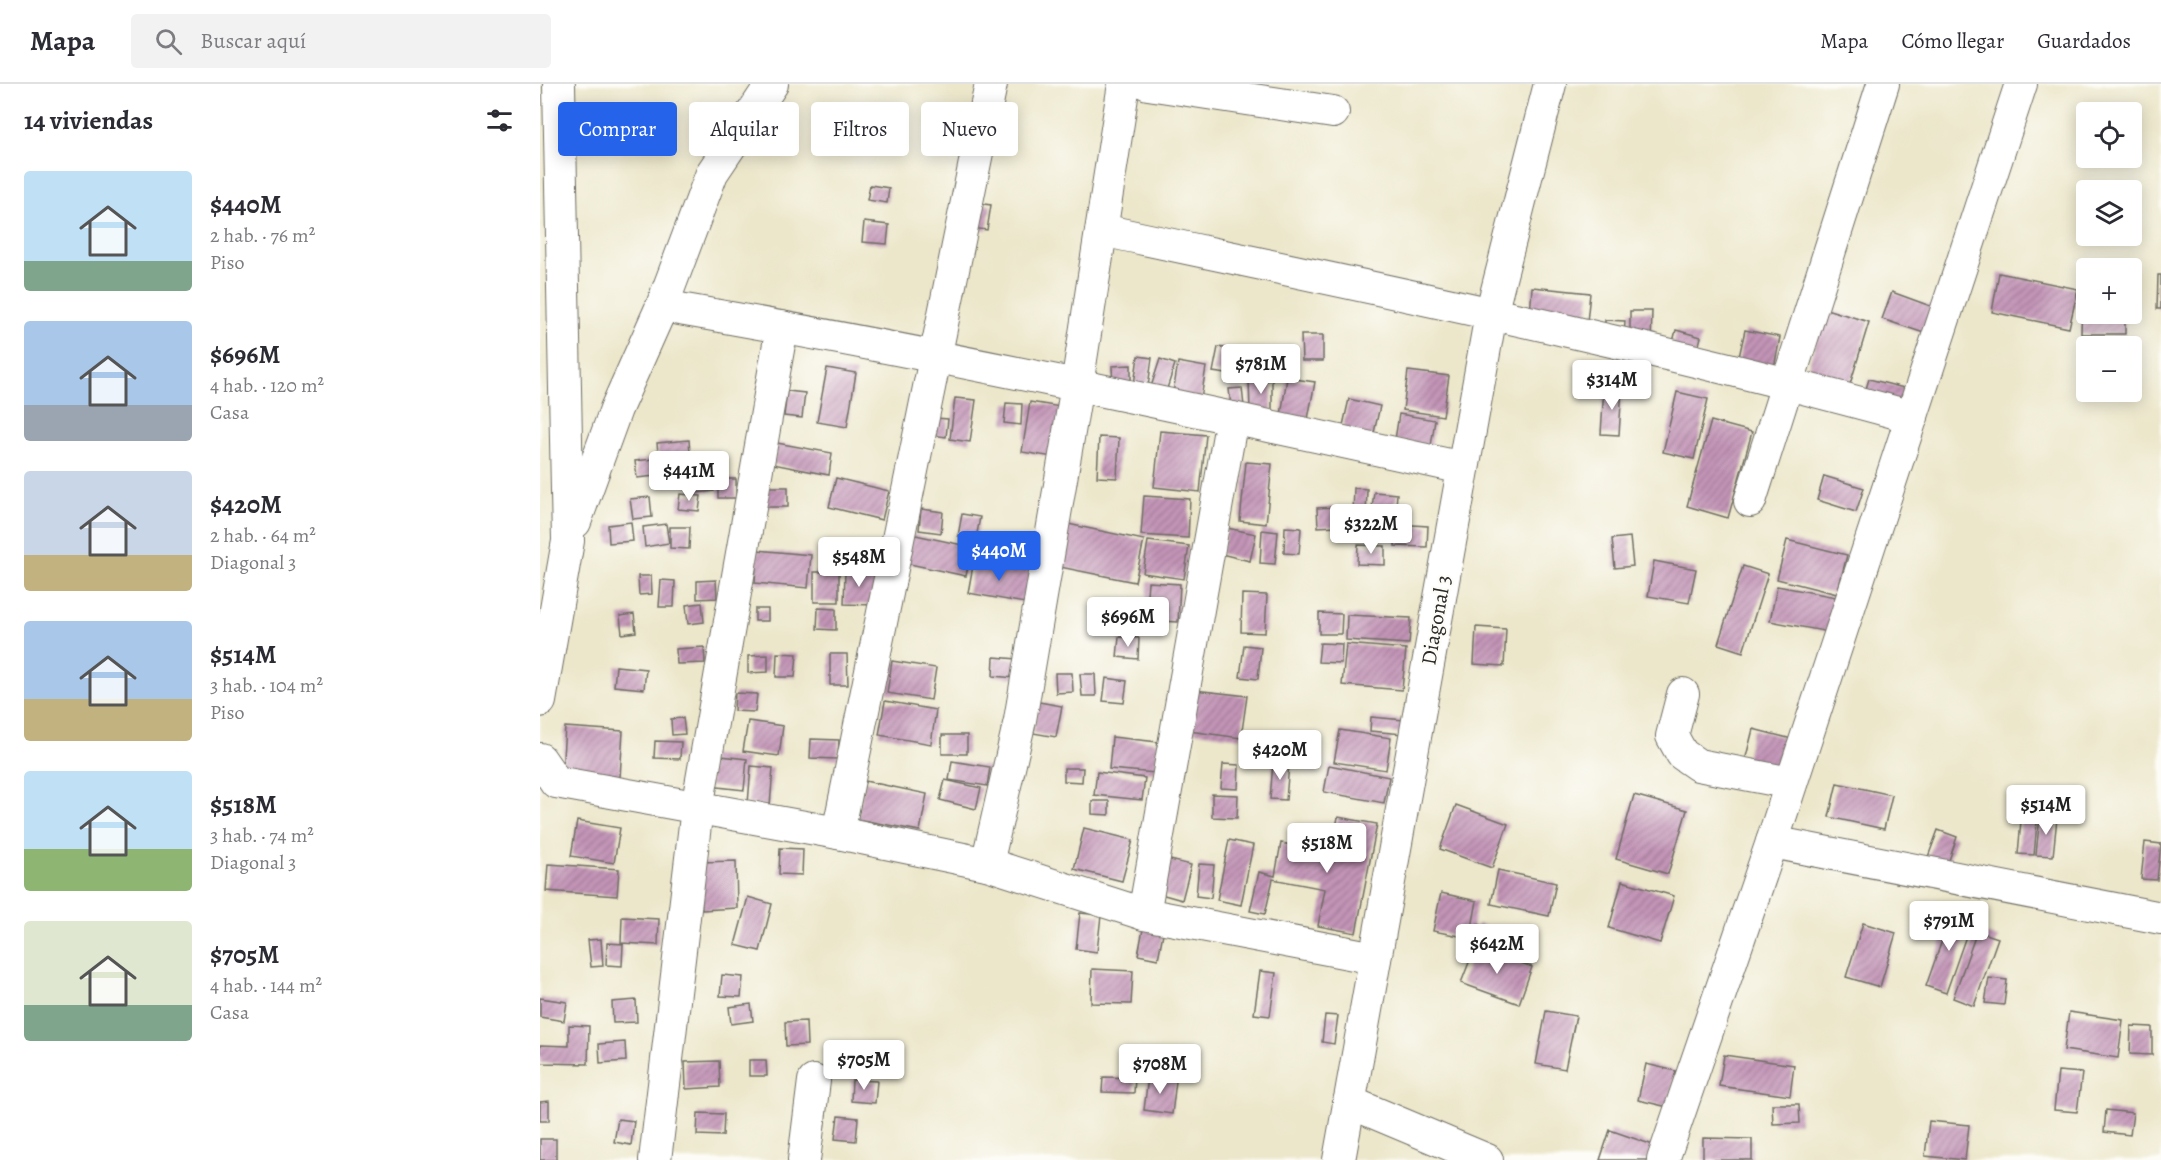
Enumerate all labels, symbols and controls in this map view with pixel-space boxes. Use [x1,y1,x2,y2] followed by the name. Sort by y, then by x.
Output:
[131,14,551,68] search box
[30,22,95,60] text: Mapa
[152,25,185,58] icon: search
[200,26,306,56] text: Buscar aquí
[1820,27,1868,55] text: Mapa
[1901,27,2004,55] text: Cómo llegar
[2037,27,2131,55] text: Guardados
[558,102,677,156] chip: Comprar
[689,102,799,156] chip: Alquilar
[811,102,909,156] chip: Filtros
[921,102,1018,156] chip: Nuevo
[2076,102,2142,402] map controls
[2076,102,2142,168] button: locate
[24,103,153,138] text: 14 viviendas
[483,104,516,137] icon: filters
[2076,180,2142,246] button: layers
[210,187,282,222] text: $440M
[72,195,144,267] icon: home
[210,222,315,249] text: 2 hab. · 76 m²
[210,249,244,276] text: Piso
[2076,258,2142,324] button: +
[2076,336,2142,402] button: −
[210,337,280,372] text: $696M
[1219,344,1303,395] pin: $781M
[72,345,144,417] icon: home
[1235,350,1287,377] text: $781M
[1570,360,1654,411] pin: $314M
[1586,366,1638,393] text: $314M
[210,372,324,399] text: 4 hab. · 120 m²
[210,399,249,426] text: Casa
[647,451,731,502] pin: $441M
[663,457,715,484] text: $441M
[210,487,282,522] text: $420M
[72,495,144,567] icon: home
[1329,504,1413,555] pin: $322M
[1344,510,1398,537] text: $322M
[210,522,316,549] text: 2 hab. · 64 m²
[957,531,1041,582] pin: $440M
[817,537,901,588] pin: $548M
[972,537,1027,564] text: $440M
[832,543,886,570] text: $548M
[210,549,296,576] text: Diagonal 3
[1414,573,1458,667] street label: Diagonal 3
[1086,597,1170,648] pin: $696M
[1101,603,1155,630] text: $696M
[210,637,277,672] text: $514M
[72,645,144,717] icon: home
[210,672,323,699] text: 3 hab. · 104 m²
[210,699,244,726] text: Piso
[1238,730,1322,781] pin: $420M
[1252,736,1308,763] text: $420M
[2004,785,2088,836] pin: $514M
[210,787,277,822] text: $518M
[2020,791,2072,818] text: $514M
[72,795,144,867] icon: home
[210,822,314,849] text: 3 hab. · 74 m²
[1285,823,1369,874] pin: $518M
[1301,829,1353,856] text: $518M
[210,849,296,876] text: Diagonal 3
[1907,901,1991,952] pin: $791M
[1923,907,1975,934] text: $791M
[1455,924,1539,975] pin: $642M
[1470,930,1524,957] text: $642M
[210,937,279,972] text: $705M
[72,945,144,1017] icon: home
[210,972,322,999] text: 4 hab. · 144 m²
[210,999,249,1026] text: Casa
[822,1040,906,1091] pin: $705M
[1118,1044,1202,1095] pin: $708M
[837,1046,891,1073] text: $705M
[1133,1050,1187,1077] text: $708M

